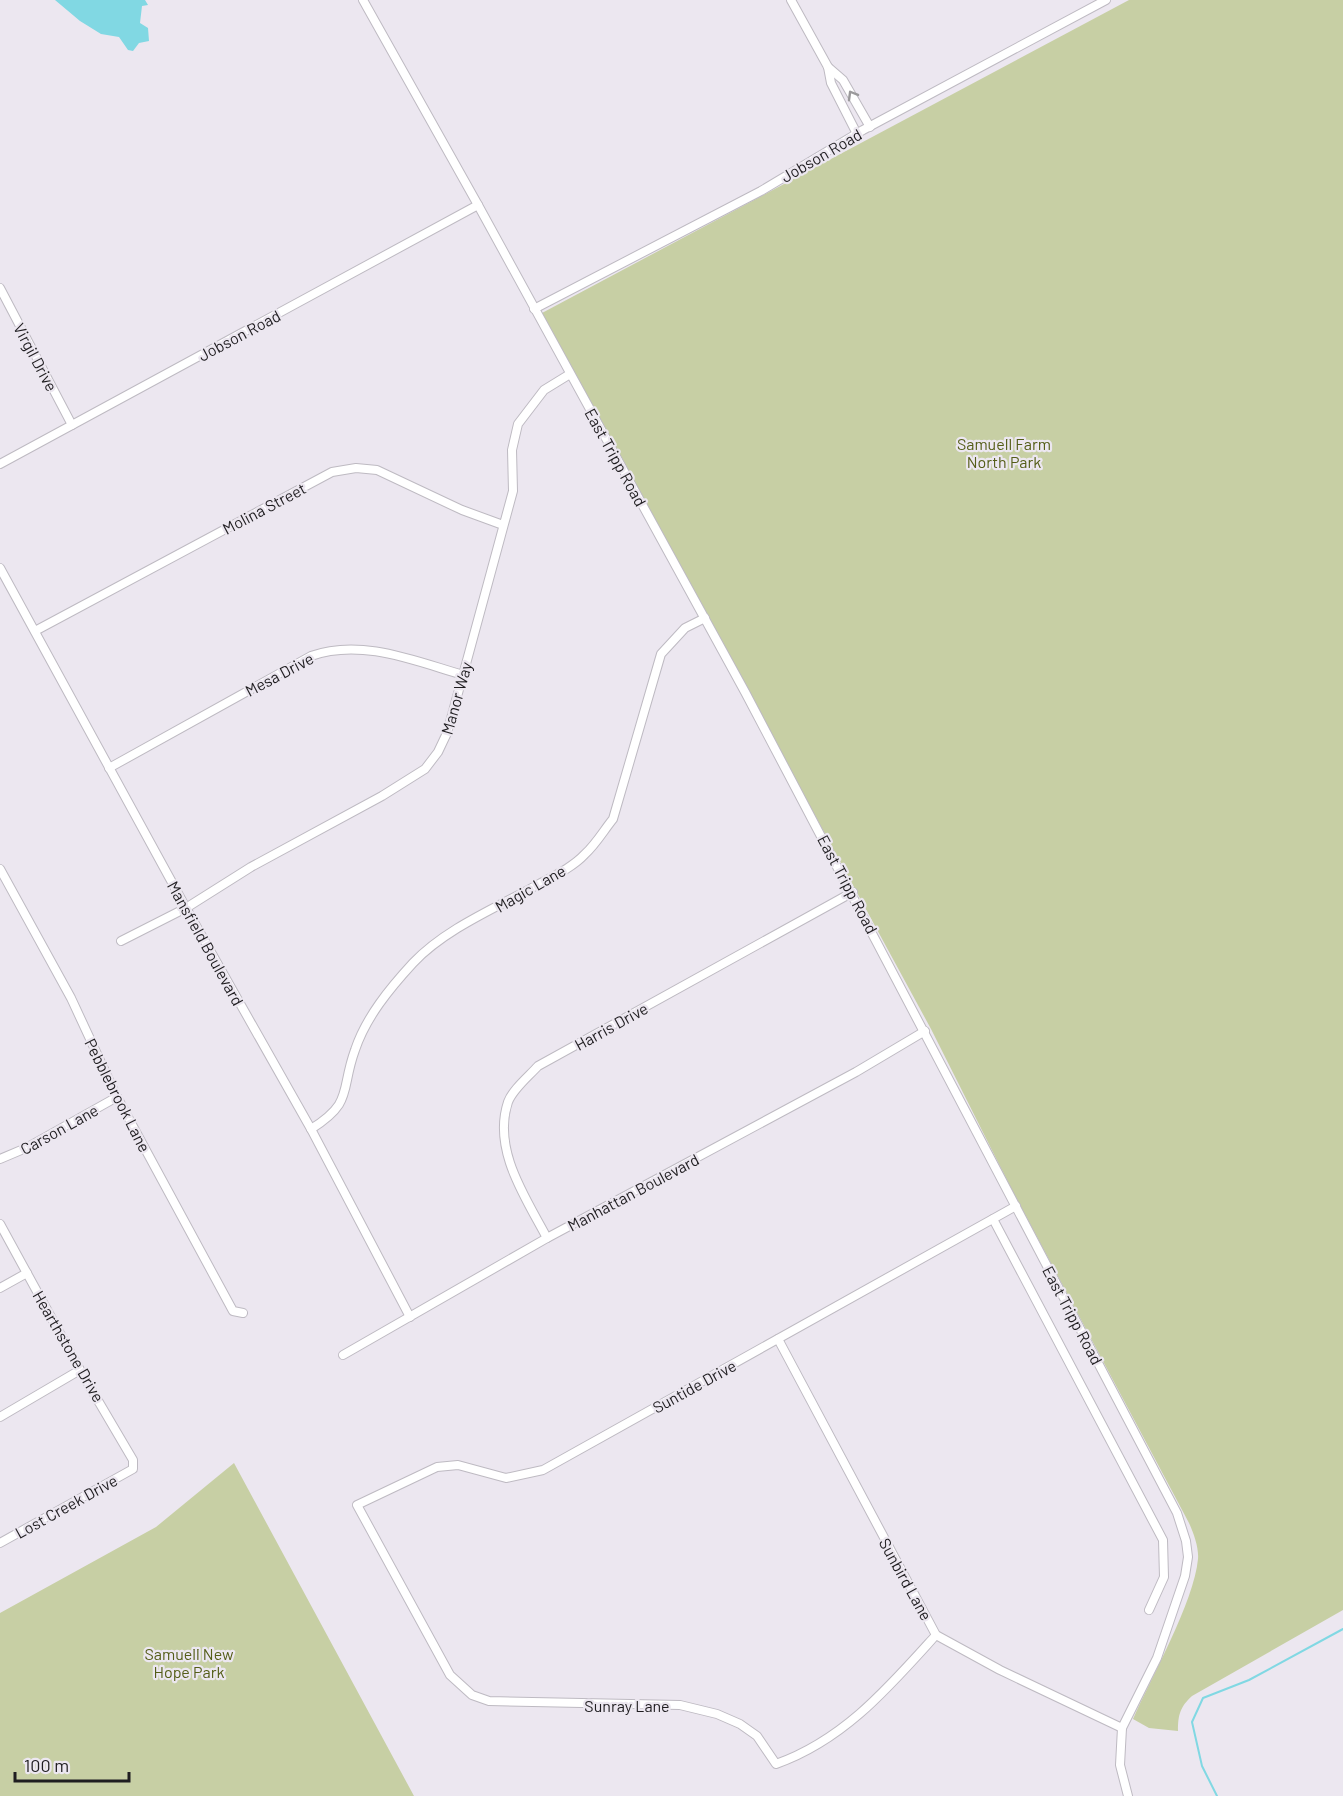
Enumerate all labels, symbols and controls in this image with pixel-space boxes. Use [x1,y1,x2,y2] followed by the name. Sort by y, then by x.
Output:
[848,91,859,101] one-way arrow
[777,124,865,186] street label: Jobson Road
[195,305,283,365] street label: Jobson Road
[10,320,62,394] street label: Virgil Drive
[581,405,651,509] street label: East Tripp Road
[957,434,1051,471] park label: Samuell Farm North Park
[219,478,309,538] street label: Molina Street
[242,648,316,700] street label: Mesa Drive
[437,659,476,736] street label: Manor Way
[814,831,882,937] street label: East Tripp Road
[491,860,569,916] street label: Magic Lane
[164,877,248,1009] street label: Mansfield Boulevard
[571,998,651,1054] street label: Harris Drive
[81,1035,155,1155] street label: Pebblebrook Lane
[17,1100,101,1158] street label: Carson Lane
[564,1149,702,1235] street label: Manhattan Boulevard
[1039,1262,1107,1368] street label: East Tripp Road
[29,1287,109,1405] street label: Hearthstone Drive
[649,1355,739,1417] street label: Suntide Drive
[12,1470,120,1542] street label: Lost Creek Drive
[876,1534,936,1624] street label: Sunbird Lane
[144,1644,234,1681] park label: Samuell New Hope Park
[584,1696,670,1715] street label: Sunray Lane
[15,1745,129,1783] scale bar
[24,1754,69,1776] text: 100 m

